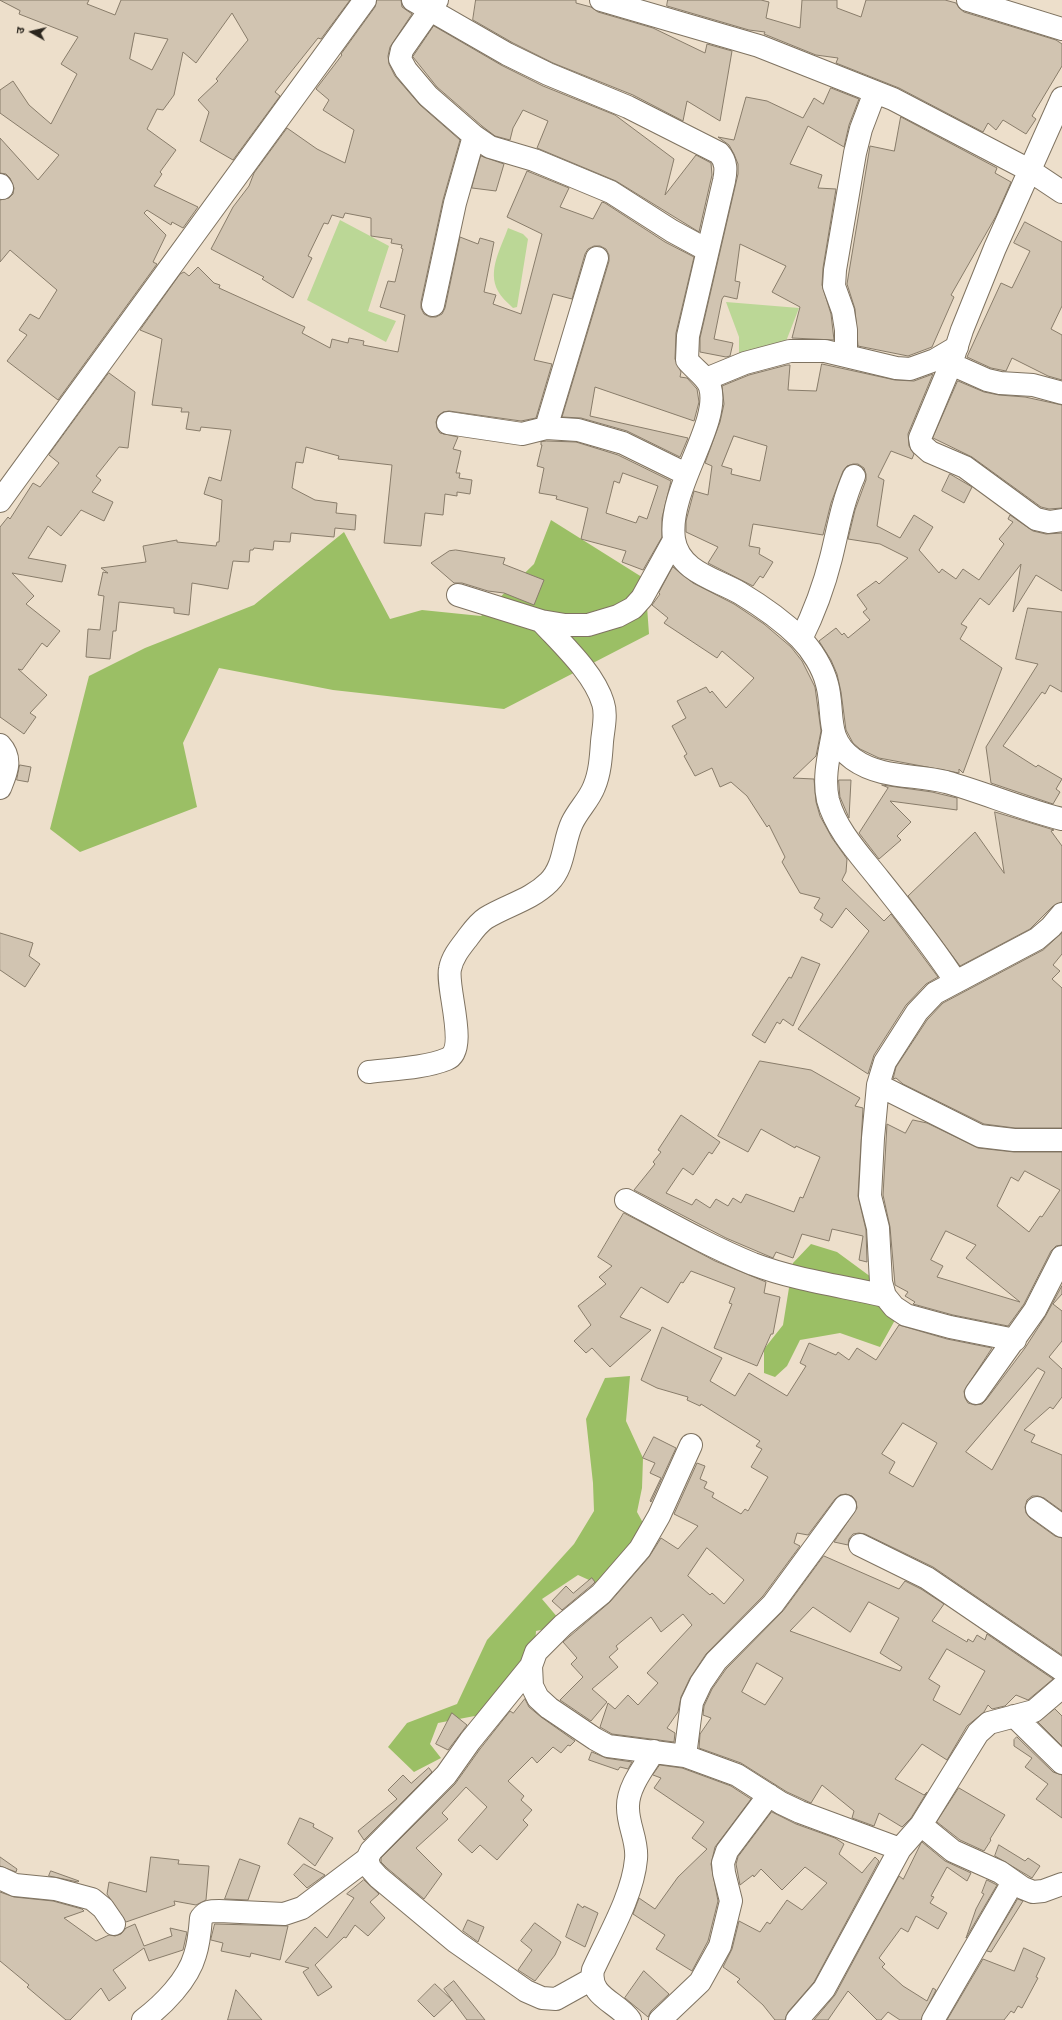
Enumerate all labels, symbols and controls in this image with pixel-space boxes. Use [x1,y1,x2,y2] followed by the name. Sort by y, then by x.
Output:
[12,12,52,52] north arrow
[12,26,28,35] text: उ

